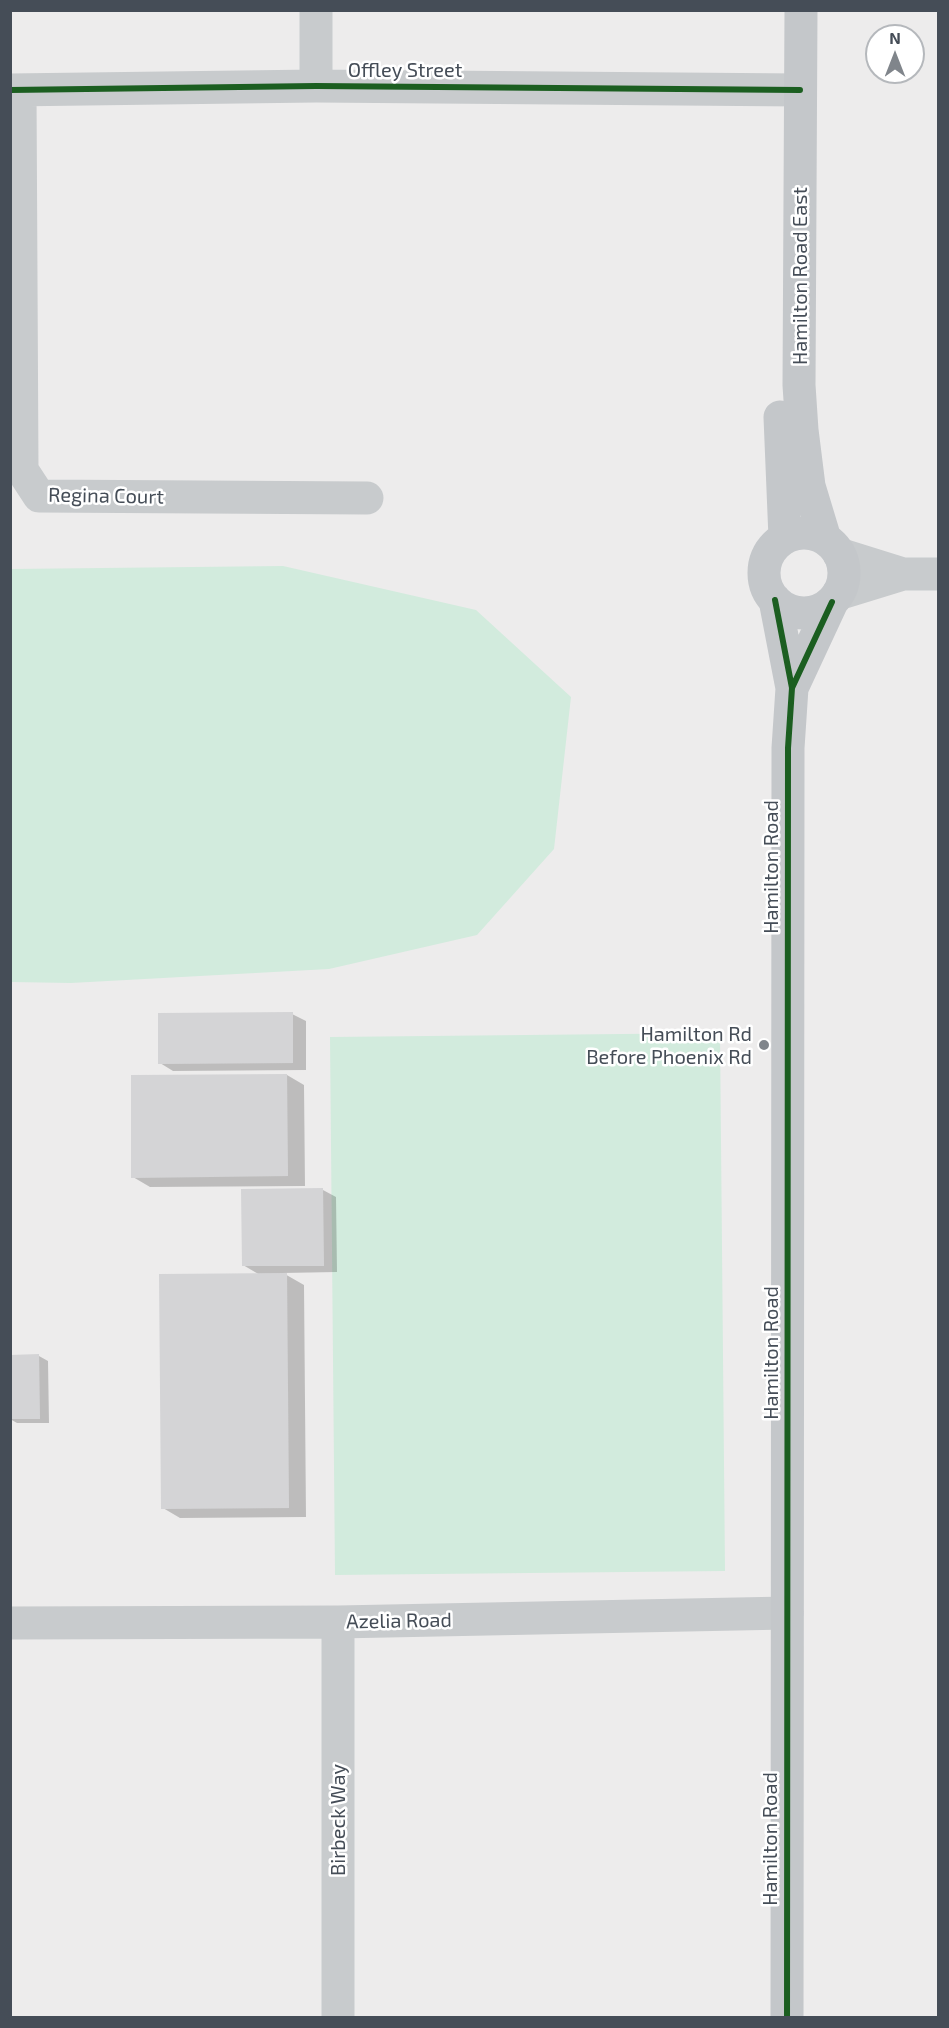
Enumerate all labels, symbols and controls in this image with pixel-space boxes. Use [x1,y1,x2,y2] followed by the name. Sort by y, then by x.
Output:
[865,24,925,84] north arrow
[889,28,901,47] text: N
[348,58,462,82] street label: Offley Street
[788,187,812,365] street label: Hamilton Road East
[48,483,164,509] street label: Regina Court
[759,800,783,934] street label: Hamilton Road
[586,1022,752,1069] place label: Hamilton Rd Before Phoenix Rd
[757,1038,771,1052] marker: Hamilton Rd Before Phoenix Rd
[759,1286,783,1420] street label: Hamilton Road
[346,1608,452,1634] street label: Azelia Road
[326,1764,350,1876] street label: Birbeck Way
[758,1772,782,1906] street label: Hamilton Road

